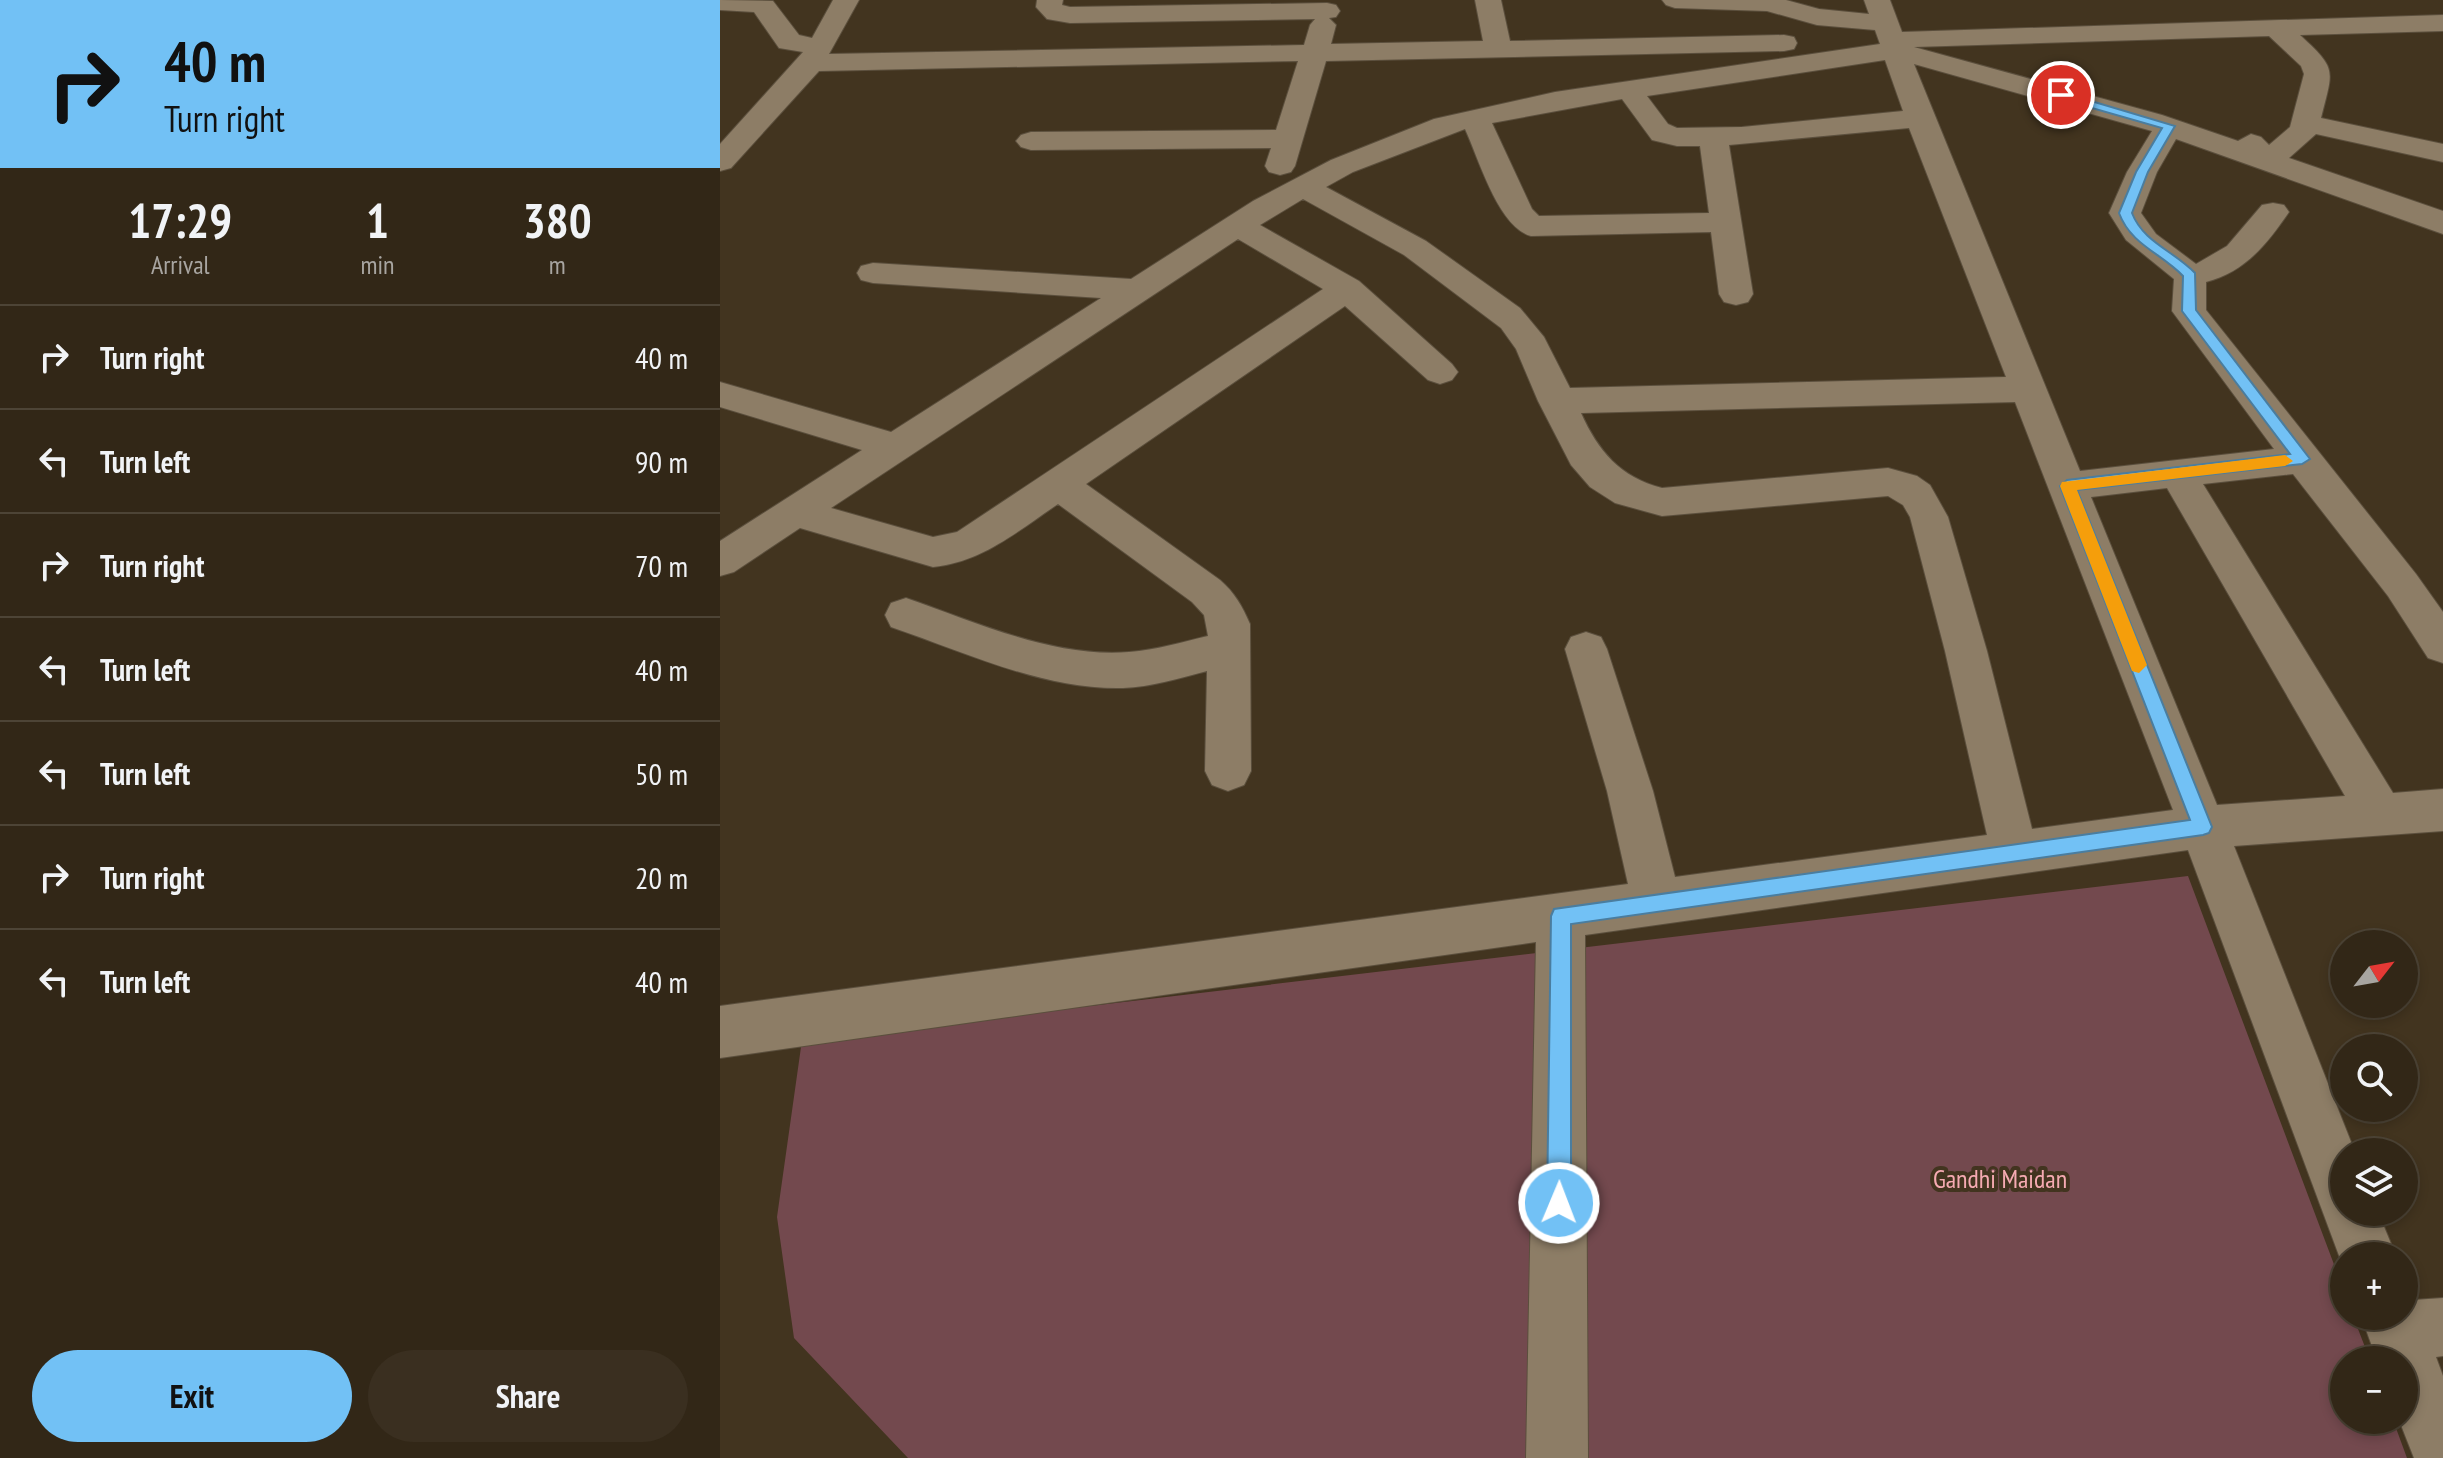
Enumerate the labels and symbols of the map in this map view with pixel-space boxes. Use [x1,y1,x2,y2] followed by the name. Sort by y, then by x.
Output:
[2027,61,2095,129] pin
[2330,930,2418,1018] north arrow
[1517,1161,1601,1245] position arrow
[1933,1162,2067,1195] park label: Gandhi Maidan

